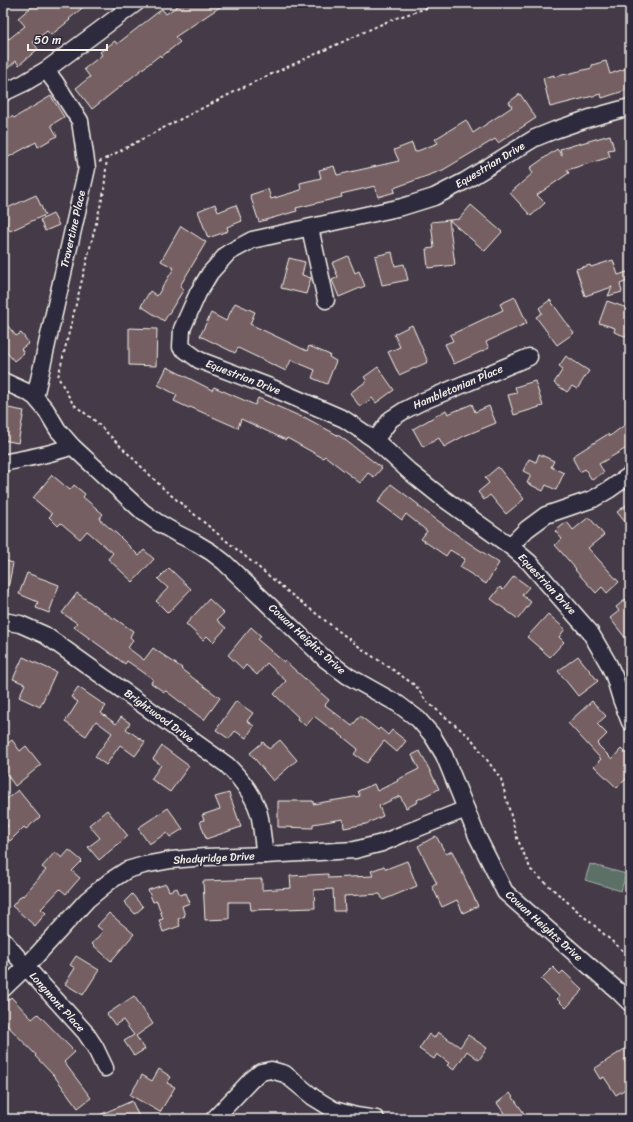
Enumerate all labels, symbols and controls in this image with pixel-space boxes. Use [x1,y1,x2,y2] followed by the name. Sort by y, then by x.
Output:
[28,26,107,52] scale bar
[34,29,61,51] text: 50 m
[451,136,529,193] street label: Equestrian Drive
[55,188,91,270] street label: Travertine Place
[203,354,284,400] street label: Equestrian Drive
[410,359,506,415] street label: Hambletonian Place
[513,549,581,620] street label: Equestrian Drive
[264,599,350,679] street label: Cowan Heights Drive
[120,684,198,748] street label: Brightwood Drive
[173,846,256,870] street label: Shadyridge Drive
[501,886,587,966] street label: Cowan Heights Drive
[24,967,90,1037] street label: Longmont Place

